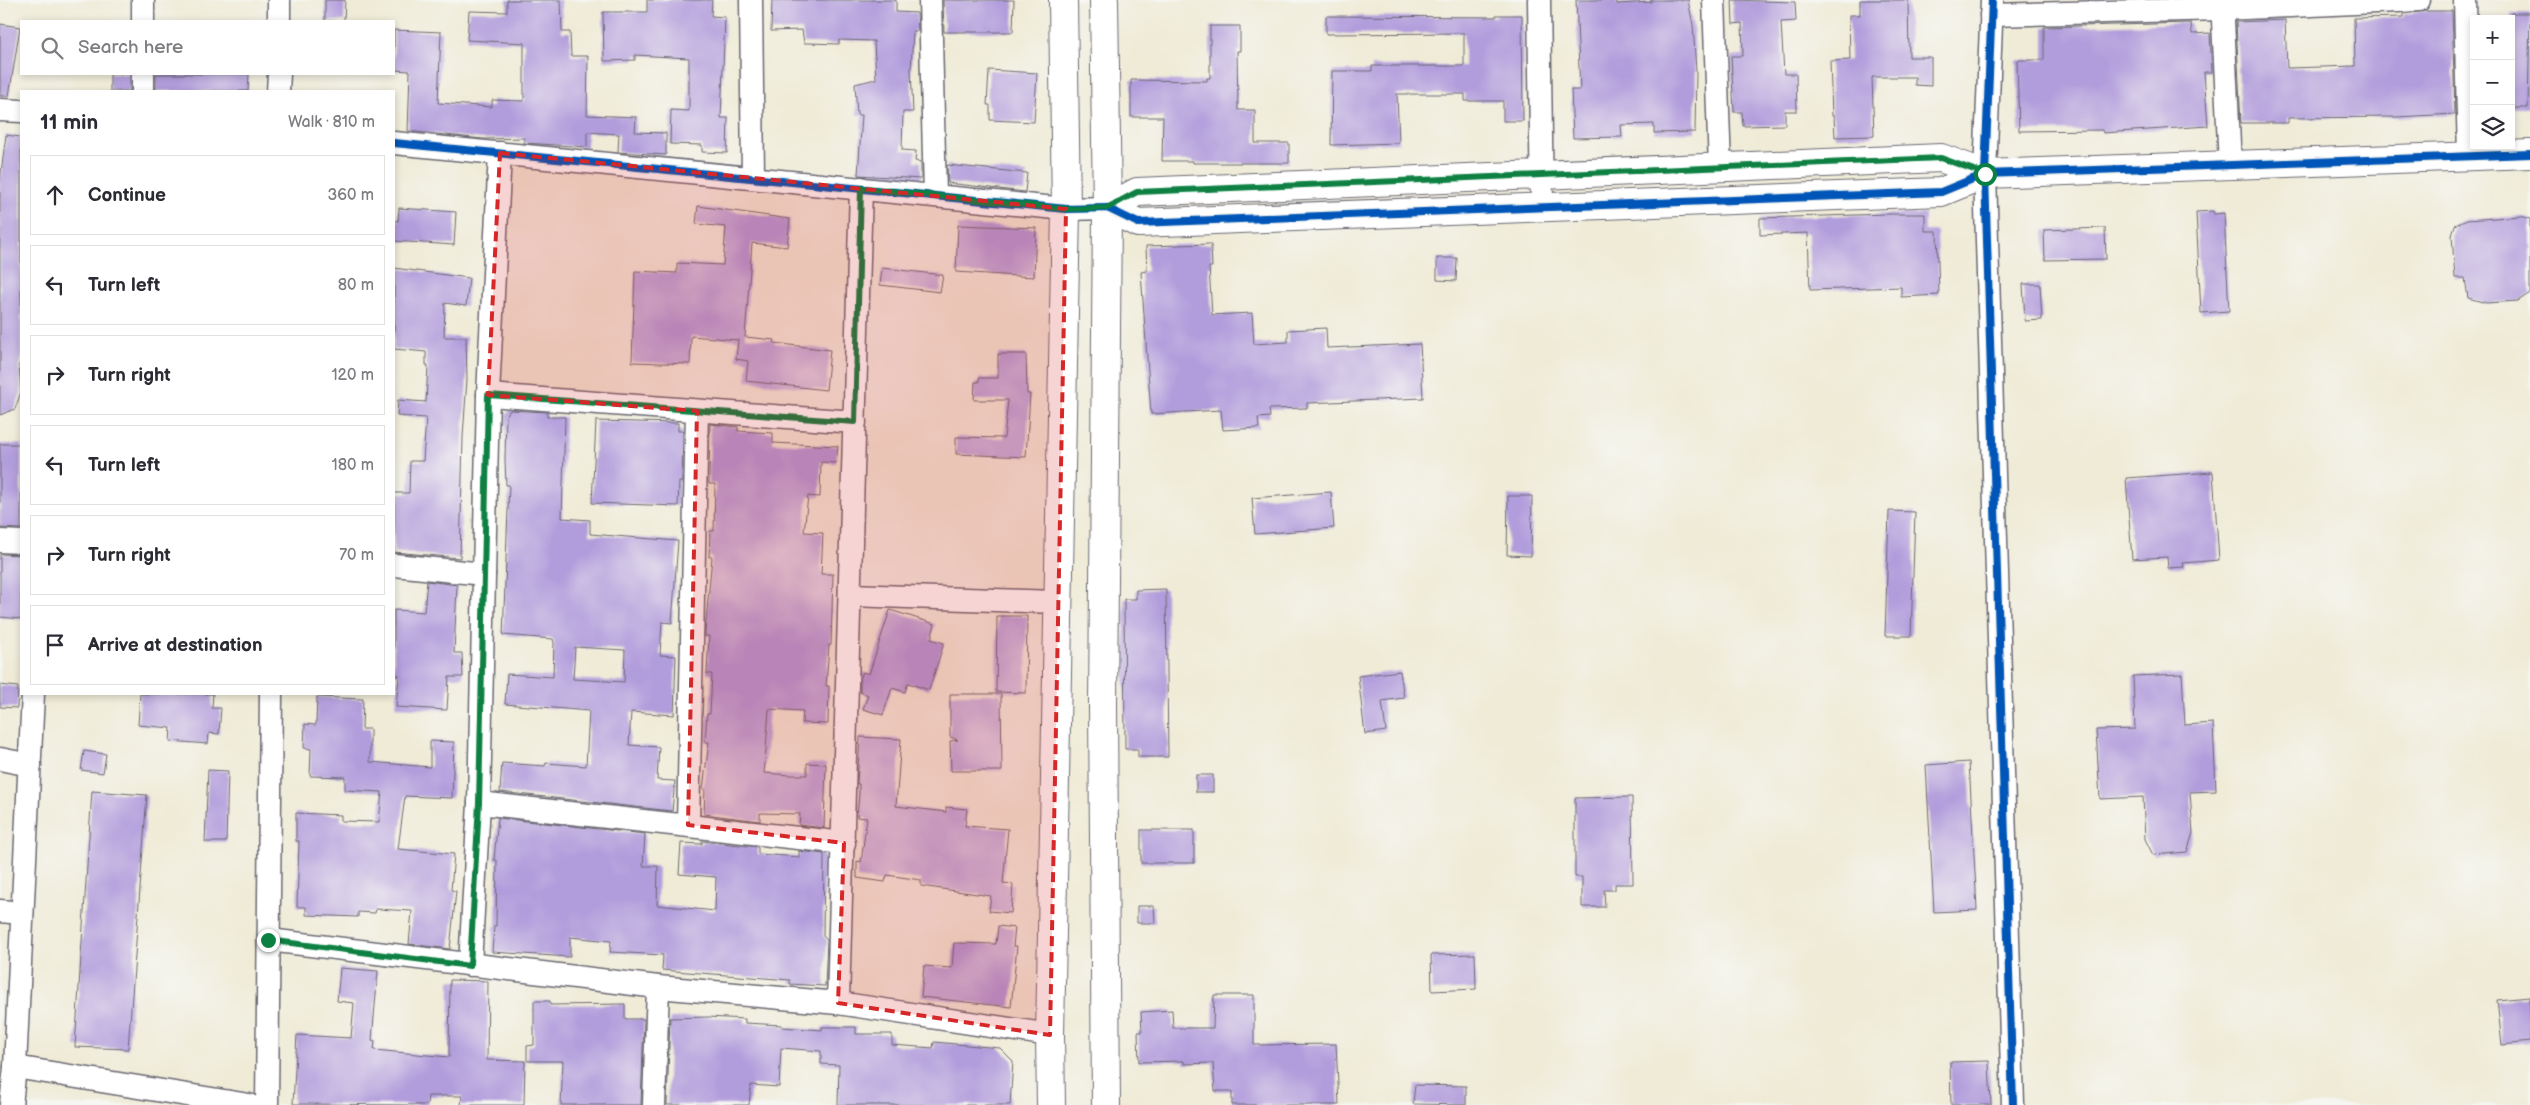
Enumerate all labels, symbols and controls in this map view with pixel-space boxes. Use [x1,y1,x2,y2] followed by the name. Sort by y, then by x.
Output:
[2470,15,2515,150] map controls
[2470,15,2515,60] button: +
[20,20,395,75] search box
[38,34,66,62] icon: search
[78,36,183,59] text: Search here
[2470,60,2515,105] button: −
[2470,105,2515,150] button: layers
[40,110,98,135] text: 11 min
[288,113,375,132] text: Walk · 810 m
[1974,163,1997,186] route start
[41,181,69,209] icon: ahead
[88,184,166,207] text: Continue
[327,186,374,205] text: 360 m
[41,271,69,299] icon: left
[88,274,160,297] text: Turn left
[338,276,374,295] text: 80 m
[41,361,69,389] icon: right
[88,364,171,387] text: Turn right
[331,366,374,385] text: 120 m
[41,451,69,479] icon: left
[88,454,160,477] text: Turn left
[332,456,374,475] text: 180 m
[41,541,69,569] icon: right
[88,544,171,567] text: Turn right
[339,546,374,565] text: 70 m
[41,631,69,659] icon: arrive
[88,634,263,657] text: Arrive at destination
[257,929,280,952] route end

